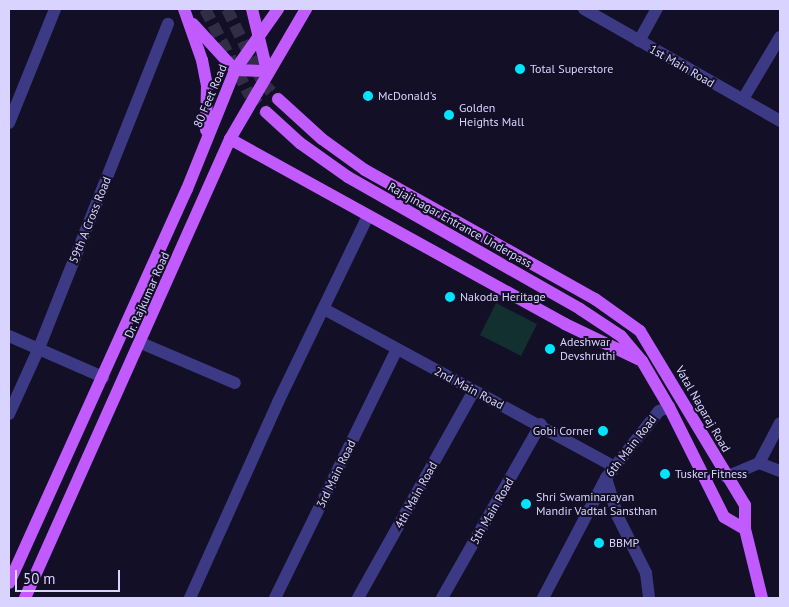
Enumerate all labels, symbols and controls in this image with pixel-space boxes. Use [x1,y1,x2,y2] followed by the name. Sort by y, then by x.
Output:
[647,42,717,90] street label: 1st Main Road
[190,62,230,130] street label: 80 Feet Road
[530,62,613,76] place label: Total Superstore
[514,63,526,75] marker: Total Superstore
[378,89,437,103] place label: McDonald's
[362,90,374,102] marker: McDonald's
[459,101,524,129] place label: Golden Heights Mall
[443,109,455,121] marker: Golden Heights Mall
[66,174,114,266] street label: 59th A Cross Road
[385,179,535,271] street label: Rajajinagar Entrance Underpass
[121,249,173,341] street label: Dr. Rajkumar Road
[460,290,546,304] place label: Nakoda Heritage
[444,291,456,303] marker: Nakoda Heritage
[560,335,615,363] place label: Adeshwar Devshruthi
[544,343,556,355] marker: Adeshwar Devshruthi
[672,363,734,455] street label: Vatal Nagaraj Road
[432,364,506,412] street label: 2nd Main Road
[602,412,660,480] street label: 6th Main Road
[533,424,593,438] place label: Gobi Corner
[597,425,609,437] marker: Gobi Corner
[313,438,359,510] street label: 3rd Main Road
[392,459,440,531] street label: 4th Main Road
[675,467,747,481] place label: Tusker Fitness
[659,468,671,480] marker: Tusker Fitness
[467,475,517,547] street label: 5th Main Road
[536,490,657,518] place label: Shri Swaminarayan Mandir Vadtal Sansthan
[520,498,532,510] marker: Shri Swaminarayan Mandir Vadtal Sansthan
[609,536,639,550] place label: BBMP
[593,537,605,549] marker: BBMP
[18,560,122,592] scale bar
[23,569,56,588] text: 50 m

